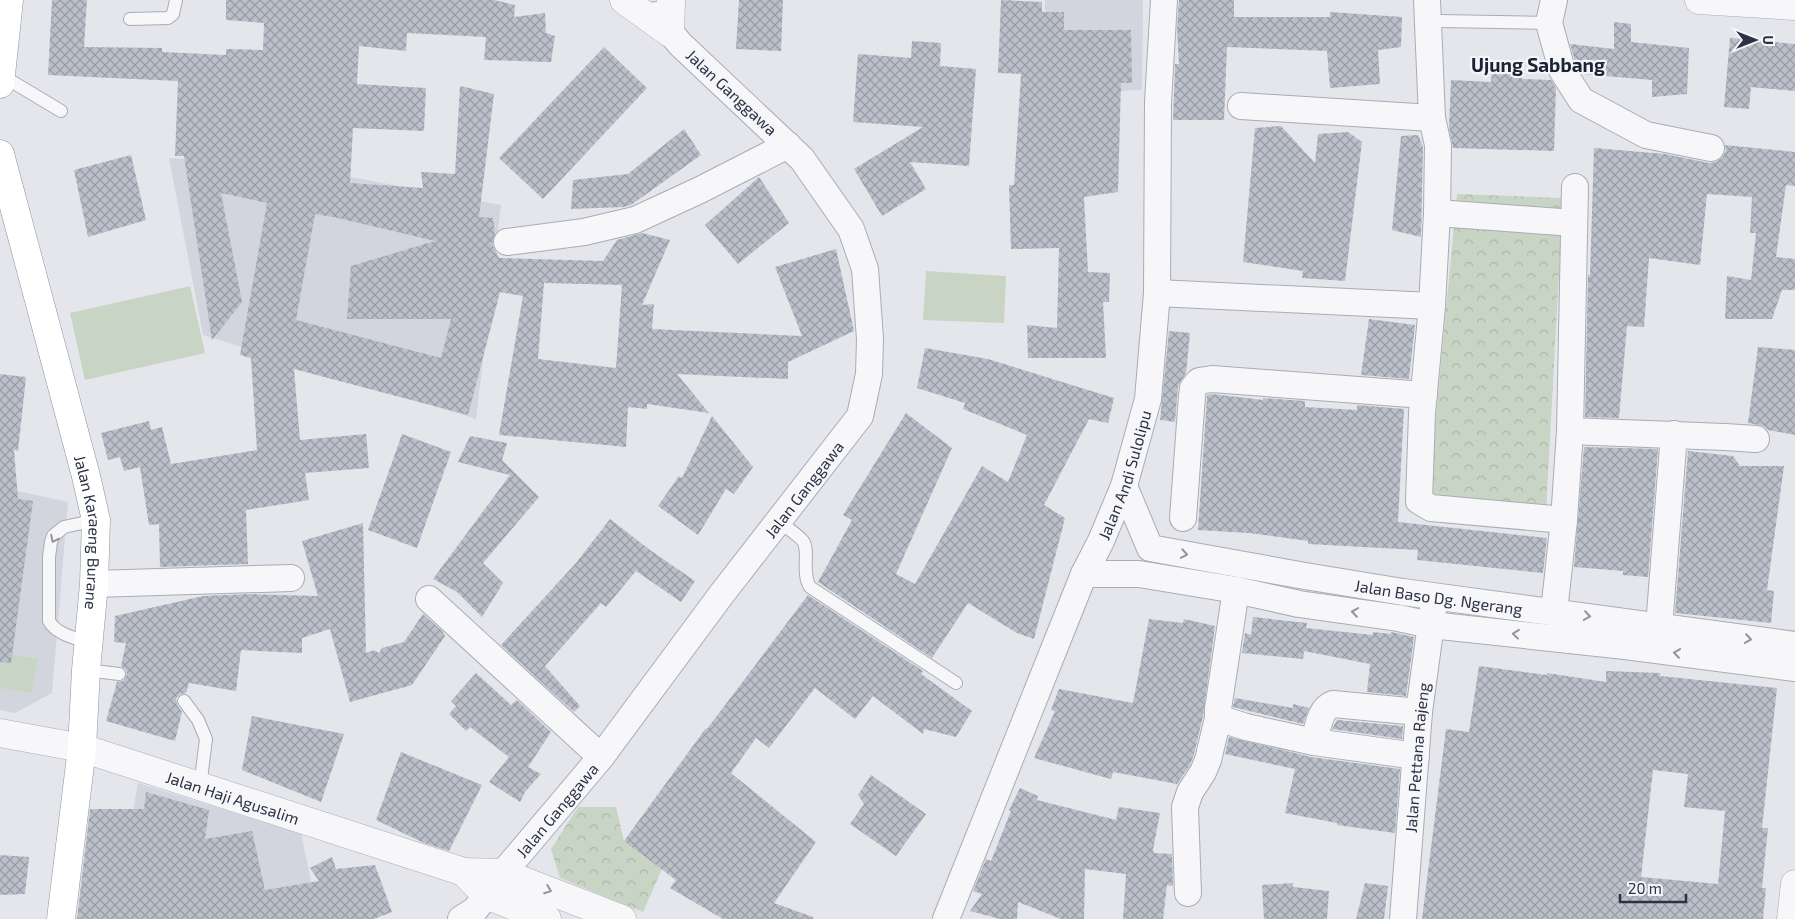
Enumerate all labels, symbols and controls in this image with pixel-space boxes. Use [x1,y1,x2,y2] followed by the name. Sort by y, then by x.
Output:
[1730,15,1780,65] north arrow
[1760,35,1777,45] text: U
[683,45,781,139] street label: Jalan Ganggawa
[1471,53,1605,76] district label: Ujung Sabbang
[1093,408,1154,542] street label: Jalan Andi Sulolipu
[760,437,847,541] street label: Jalan Ganggawa
[71,453,106,611] street label: Jalan Karaeng Burane
[50,534,60,543] one-way arrow
[1180,548,1188,558] one-way arrow
[1353,575,1524,618] street label: Jalan Baso Dg. Ngerang
[1351,607,1359,618] one-way arrow
[1582,611,1591,621] one-way arrow
[1512,629,1520,640] one-way arrow
[1744,633,1752,644] one-way arrow
[1673,648,1682,658] one-way arrow
[1400,681,1432,833] street label: Jalan Pettana Rajeng
[511,759,602,861] street label: Jalan Ganggawa
[164,766,302,827] street label: Jalan Haji Agusalim
[1620,872,1686,904] scale bar
[1628,879,1662,897] text: 20 m
[543,884,552,895] one-way arrow

